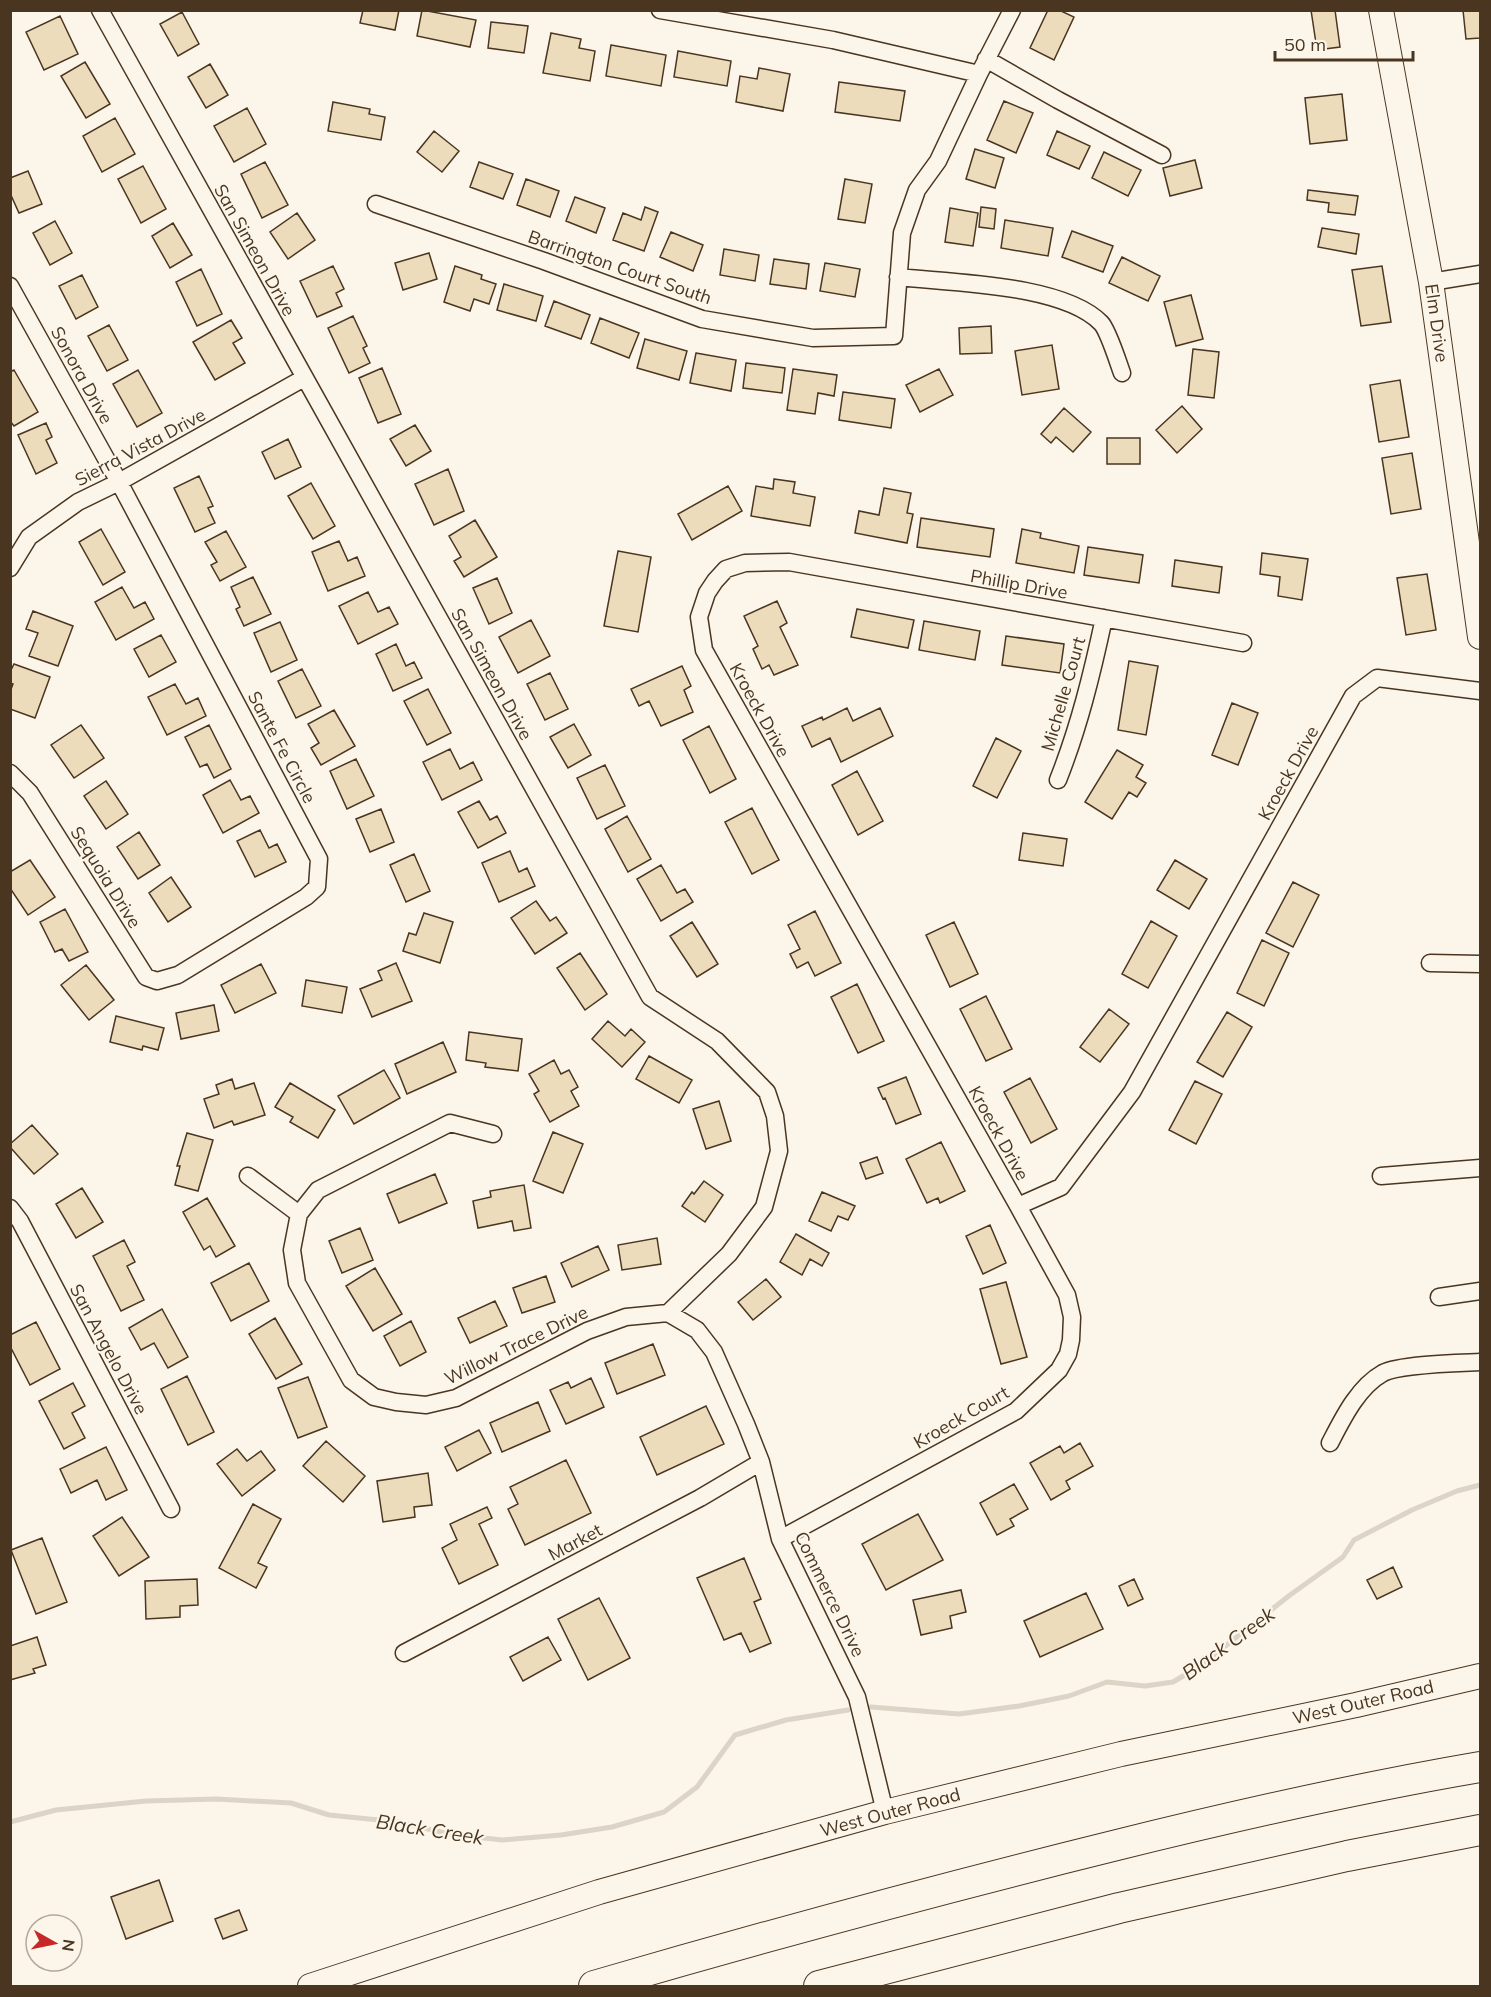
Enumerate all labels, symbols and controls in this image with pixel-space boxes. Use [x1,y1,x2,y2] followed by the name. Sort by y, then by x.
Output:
[1275,24,1413,62] scale bar
[1284,33,1326,56] text: 50 m
[209,180,301,320] street label: San Simeon Drive
[525,225,715,309] street label: Barrington Court South
[1420,282,1454,364] street label: Elm Drive
[46,322,118,428] street label: Sonora Drive
[71,403,209,491] street label: Sierra Vista Drive
[969,564,1069,604] street label: Phillip Drive
[446,604,538,744] street label: San Simeon Drive
[1036,634,1090,754] street label: Michelle Court
[725,659,795,761] street label: Kroeck Drive
[243,687,321,807] street label: Sante Fe Circle
[1253,722,1323,824] street label: Kroeck Drive
[66,822,146,932] street label: Sequoia Drive
[964,1082,1034,1184] street label: Kroeck Drive
[65,1280,153,1418] street label: San Angelo Drive
[440,1300,592,1390] street label: Willow Trace Drive
[909,1380,1013,1454] street label: Kroeck Court
[544,1518,606,1566] street label: Market
[790,1528,870,1660] street label: Commerce Drive
[1177,1601,1280,1685] water label: Black Creek
[1290,1675,1436,1729] street label: West Outer Road
[817,1782,963,1842] street label: West Outer Road
[374,1808,486,1850] water label: Black Creek
[24,1913,84,1973] north arrow
[58,1938,80,1953] text: N

